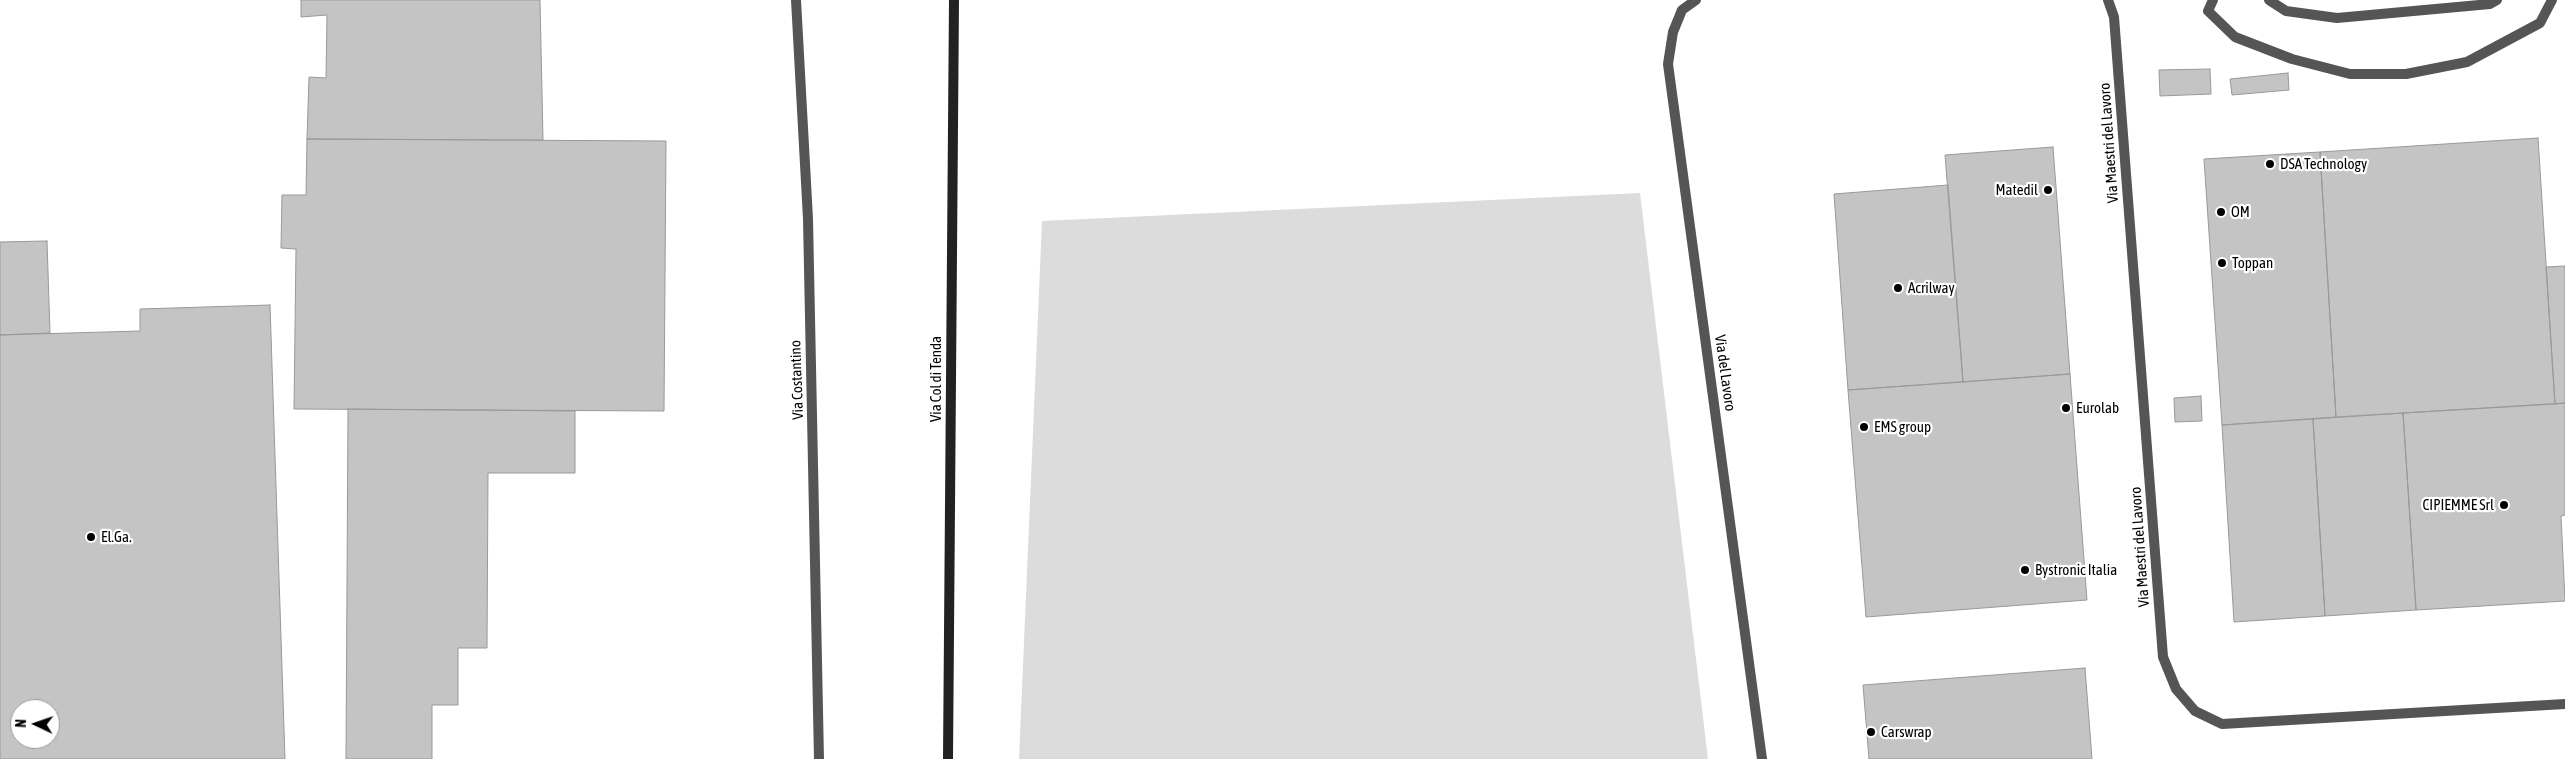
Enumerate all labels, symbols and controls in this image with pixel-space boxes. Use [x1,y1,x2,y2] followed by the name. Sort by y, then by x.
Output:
[2096,82,2122,204] street label: Via Maestri del Lavoro
[2280,155,2367,173] place label: DSA Technology
[2264,158,2276,170] marker: DSA Technology
[1996,181,2038,199] place label: Matedil
[2042,184,2054,196] marker: Matedil
[2231,203,2250,221] place label: OM
[2215,206,2227,218] marker: OM
[2232,254,2273,272] place label: Toppan
[2216,257,2228,269] marker: Toppan
[1908,279,1955,297] place label: Acrilway
[1892,282,1904,294] marker: Acrilway
[1711,334,1739,412] street label: Via del Lavoro
[927,336,945,422] street label: Via Col di Tenda
[787,340,807,420] street label: Via Costantino
[2076,399,2119,417] place label: Eurolab
[2060,402,2072,414] marker: Eurolab
[1874,418,1931,436] place label: EMS group
[1858,421,1870,433] marker: EMS group
[2127,486,2153,608] street label: Via Maestri del Lavoro
[2423,496,2494,514] place label: CIPIEMME Srl
[2498,499,2510,511] marker: CIPIEMME Srl
[101,528,132,546] place label: El.Ga.
[85,531,97,543] marker: El.Ga.
[2035,561,2117,579] place label: Bystronic Italia
[2019,564,2031,576] marker: Bystronic Italia
[10,699,60,749] north arrow
[13,719,29,728] text: N
[1881,723,1932,741] place label: Carswrap
[1865,726,1877,738] marker: Carswrap

